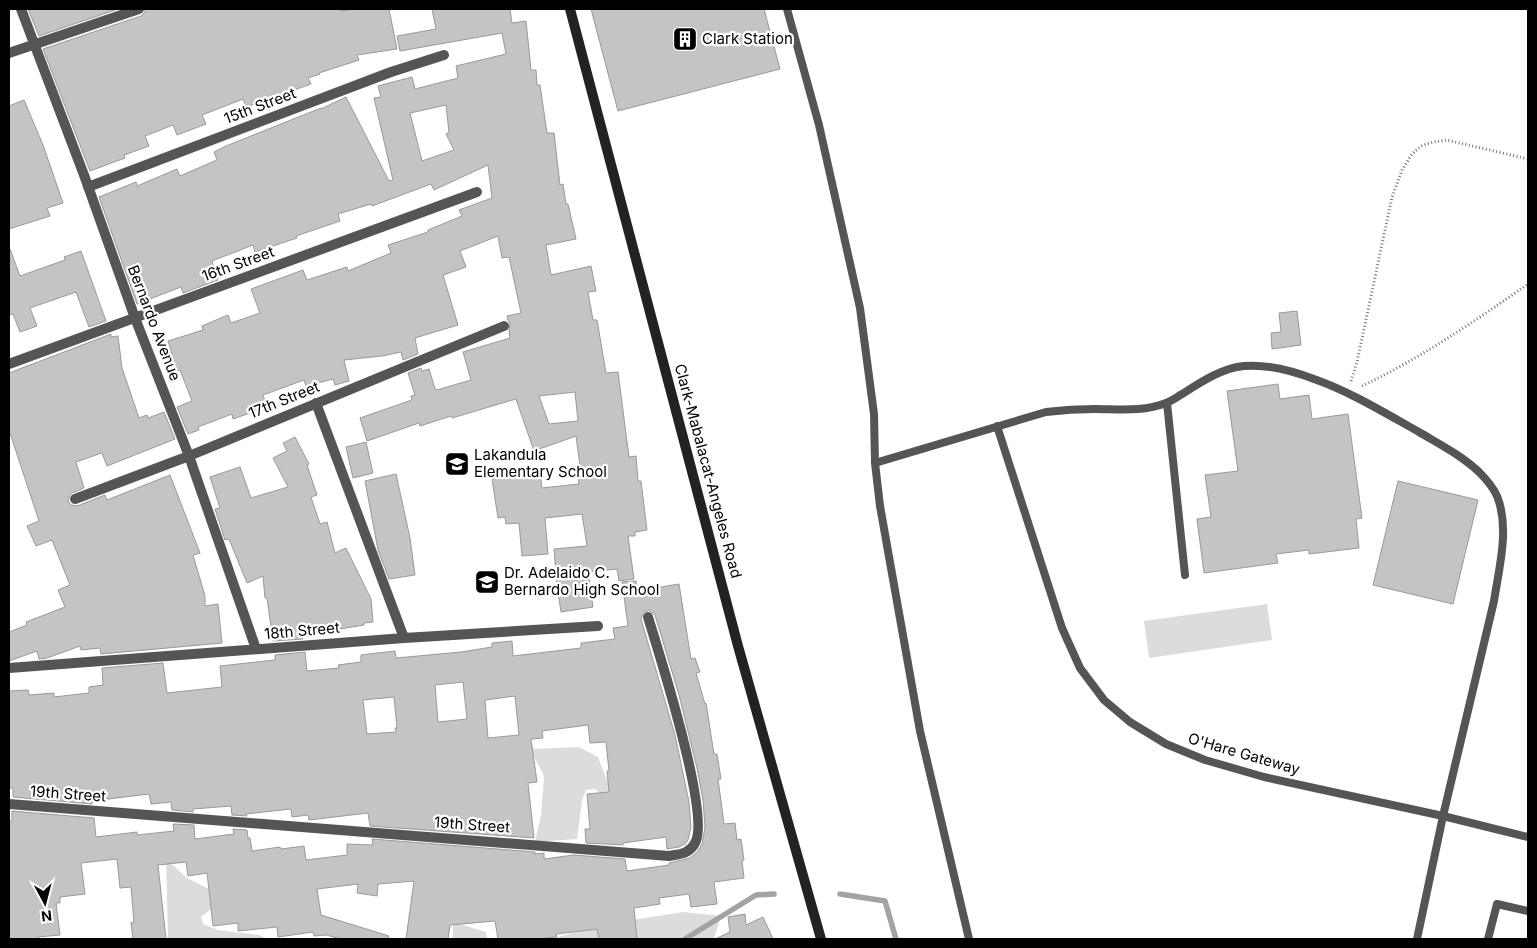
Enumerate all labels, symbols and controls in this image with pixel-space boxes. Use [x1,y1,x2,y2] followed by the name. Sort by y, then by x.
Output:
[672,26,698,52] building icon: Clark Station
[702,29,793,48] place label: Clark Station
[221,83,299,128] street label: 15th Street
[199,242,277,285] street label: 16th Street
[124,262,185,383] street label: Bernardo Avenue
[671,362,746,580] street label: Clark-Mabalacat-Angeles Road
[246,377,322,422] street label: 17th Street
[474,445,607,481] place label: Lakandula Elementary School
[444,451,470,477] school or university icon: Lakandula Elementary School
[504,563,659,599] place label: Dr. Adelaido C. Bernardo High School
[474,569,500,595] school or university icon: Dr. Adelaido C. Bernardo High School
[263,618,341,643] street label: 18th Street
[1186,728,1303,779] street label: O'Hare Gateway
[29,781,107,806] street label: 19th Street
[433,812,511,837] street label: 19th Street
[20,878,70,928] north arrow
[40,907,53,925] text: N

